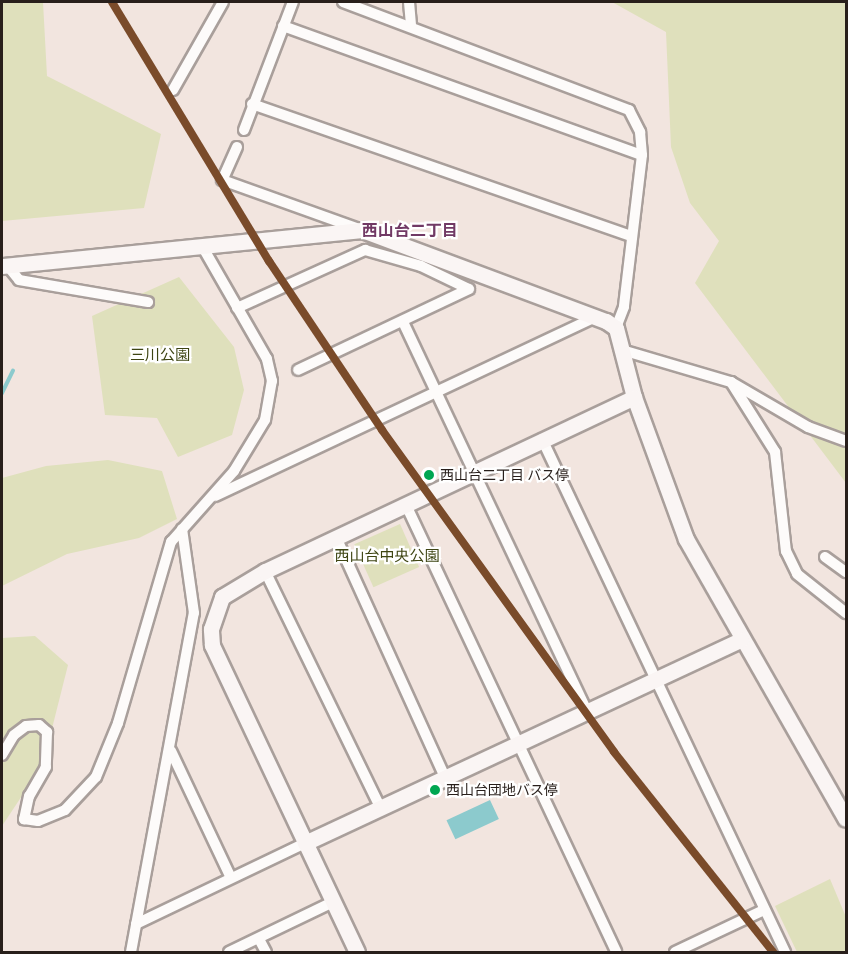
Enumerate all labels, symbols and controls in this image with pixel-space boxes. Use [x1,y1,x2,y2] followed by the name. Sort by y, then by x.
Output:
[362,220,458,240] district label: 西山台二丁目
[130,346,190,364] park label: 三川公園
[440,467,569,483] place label: 西山台二丁目 バス停
[423,469,435,481] marker: 西山台二丁目 バス停
[335,547,439,565] park label: 西山台中央公園
[446,782,558,798] place label: 西山台団地バス停
[429,784,441,796] marker: 西山台団地バス停

